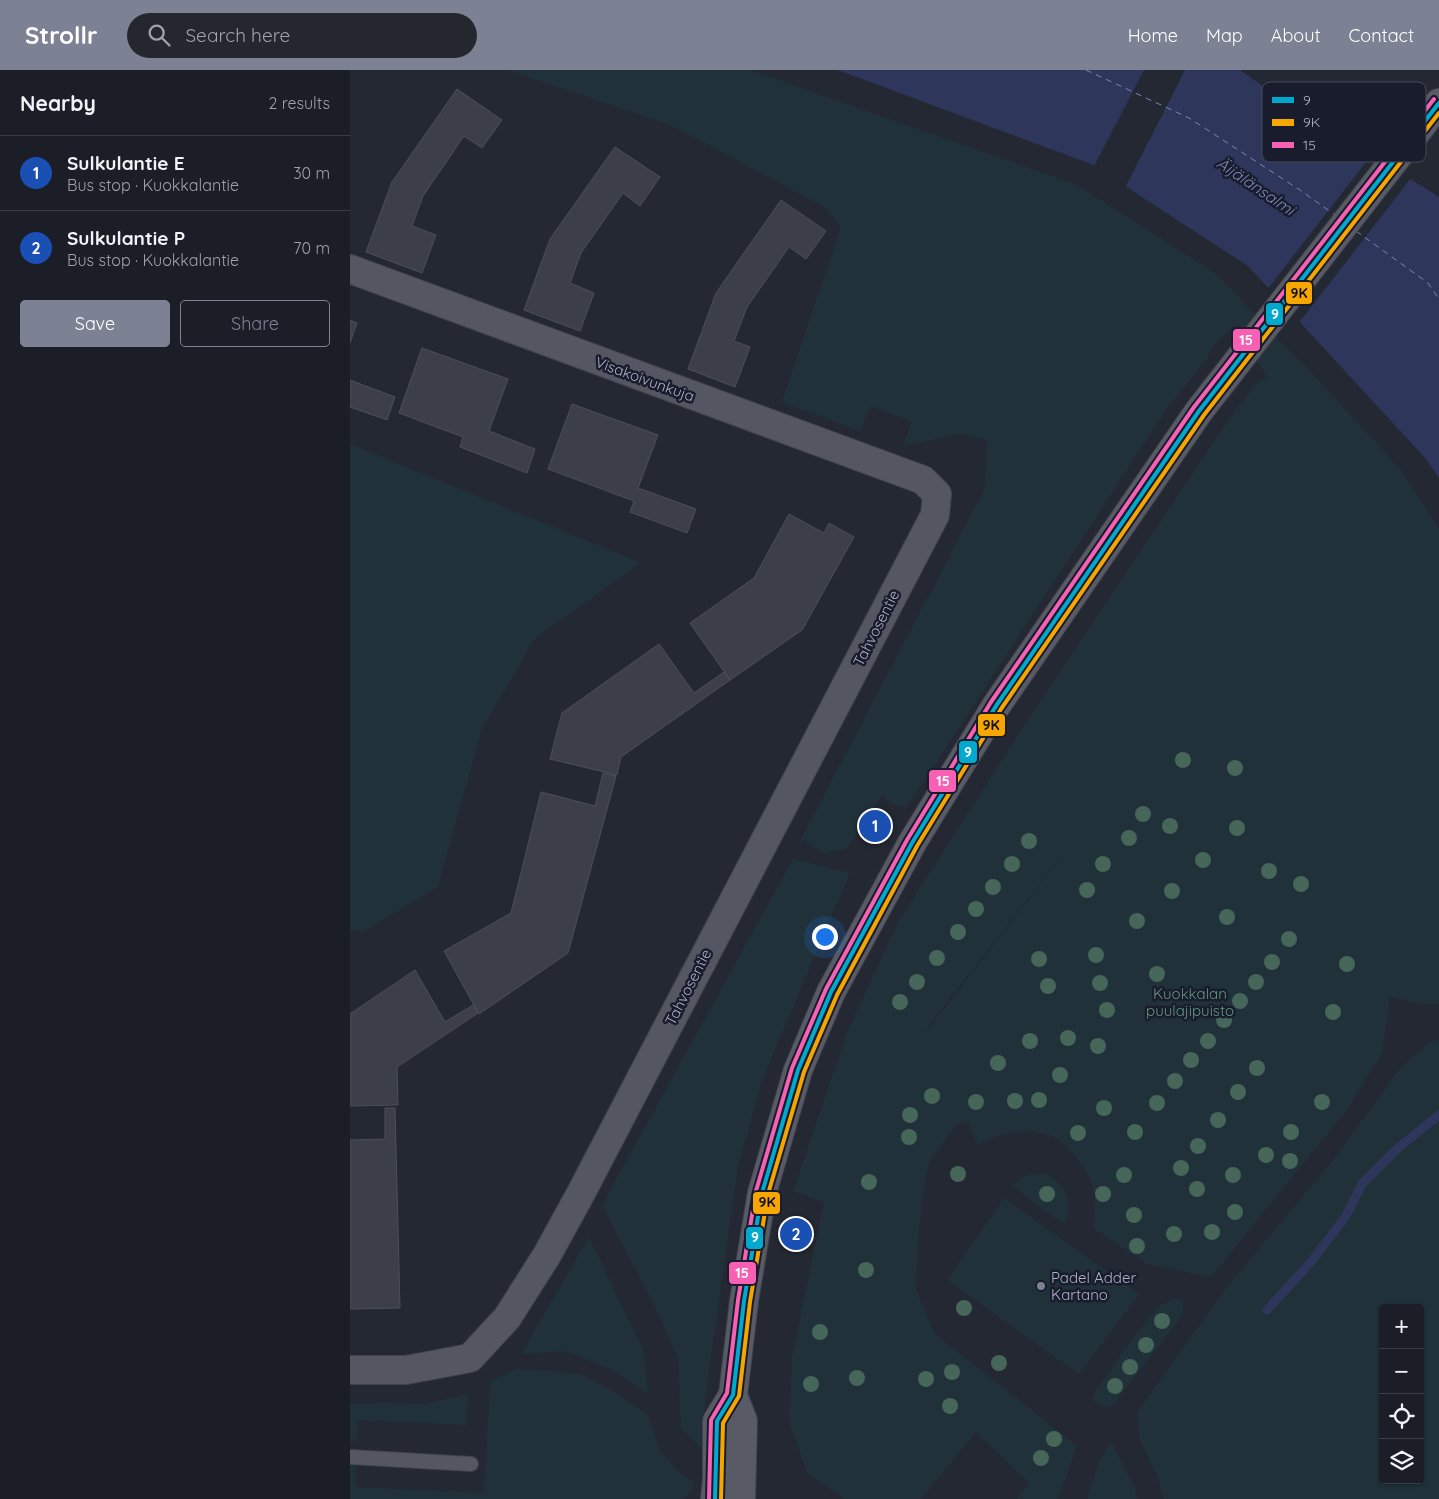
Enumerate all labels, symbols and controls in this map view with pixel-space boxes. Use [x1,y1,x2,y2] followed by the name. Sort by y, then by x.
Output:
[127,13,477,58] search box
[25,20,97,50] text: Strollr
[145,21,173,49] icon: search
[185,23,290,47] text: Search here
[1128,24,1178,47] text: Home
[1206,24,1243,47] text: Map
[1271,24,1321,47] text: About
[1349,24,1414,47] text: Contact
[1262,82,1426,162] legend
[20,90,96,116] text: Nearby
[1303,91,1311,109] text: 9
[268,93,330,113] text: 2 results
[1303,113,1320,131] text: 9K
[1303,136,1316,154] text: 15
[67,151,185,175] text: Sulkulantie E
[1213,153,1300,220] water label: Äijälänsalmi
[33,163,39,183] text: 1
[293,163,330,183] text: 30 m
[67,175,239,195] text: Bus stop · Kuokkalantie
[67,226,185,250] text: Sulkulantie P
[31,238,41,258] text: 2
[293,238,330,258] text: 70 m
[67,250,239,270] text: Bus stop · Kuokkalantie
[1285,281,1313,305] line badge: 9K
[1290,284,1308,302] text: 9K
[20,300,170,347] button: Save
[180,300,330,347] button: Share
[1265,302,1284,326] line badge: 9
[1271,305,1279,323] text: 9
[1232,328,1261,352] line badge: 15
[1239,331,1253,349] text: 15
[593,352,697,406] street label: Visakoivunkuja
[849,587,903,669] street label: Tahvosentie
[977,713,1006,737] line badge: 9K
[982,716,1000,734] text: 9K
[958,740,978,764] line badge: 9
[964,743,972,761] text: 9
[928,769,957,793] line badge: 15
[936,772,950,790] text: 15
[859,807,891,845] pin: 1
[812,924,838,950] your location
[661,946,715,1028] street label: Tahvosentie
[1146,984,1234,1020] park label: Kuokkalan puulajipuisto
[752,1191,781,1215] line badge: 9K
[758,1193,776,1211] text: 9K
[780,1215,812,1253] pin: 2
[745,1226,764,1250] line badge: 9
[751,1228,759,1246] text: 9
[728,1261,757,1285] line badge: 15
[735,1264,749,1282] text: 15
[1051,1268,1136,1304] place label: Padel Adder Kartano
[1035,1280,1047,1292] marker: Padel Adder Kartano
[1379,1304,1424,1484] map controls
[1379,1304,1424,1349] button: +
[1379,1349,1424,1394] button: −
[1379,1394,1424,1439] button: locate
[1379,1439,1424,1484] button: layers

